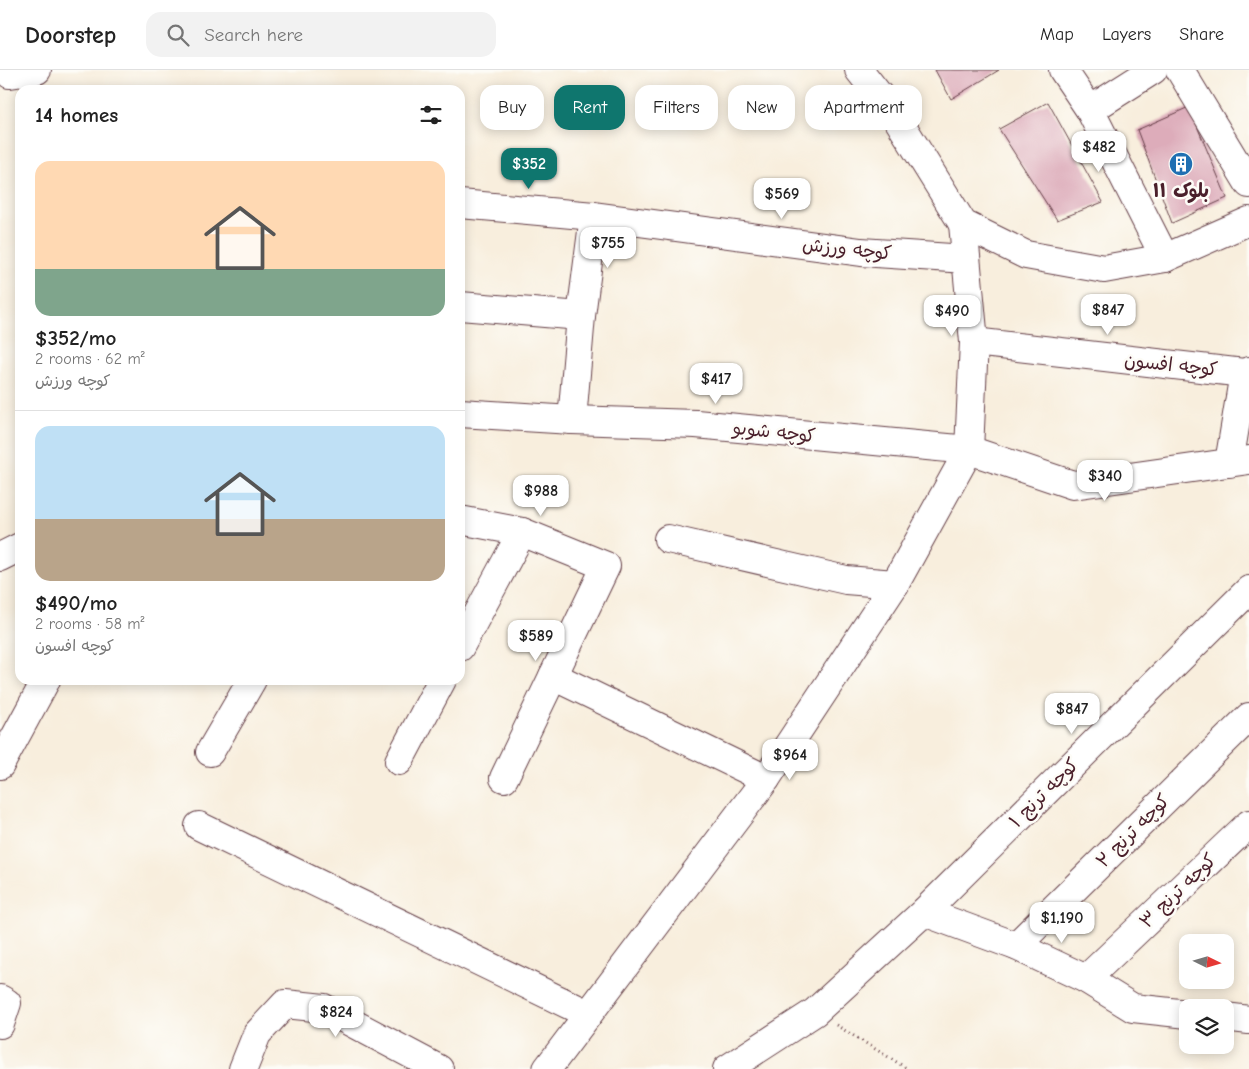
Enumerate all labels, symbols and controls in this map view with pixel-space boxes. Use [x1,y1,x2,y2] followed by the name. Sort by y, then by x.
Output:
[146,12,496,57] search box
[25,21,116,49] text: Doorstep
[164,21,192,49] icon: search
[204,24,303,46] text: Search here
[1040,24,1074,45] text: Map
[1102,24,1151,45] text: Layers
[1179,24,1224,45] text: Share
[480,85,544,130] chip: Buy
[554,85,625,130] chip: Rent
[635,85,718,130] chip: Filters
[728,85,795,130] chip: New
[805,85,922,130] chip: Apartment
[417,101,445,129] icon: filters
[35,103,118,127] text: 14 homes
[1069,131,1129,173] pin: $482
[1082,138,1116,156] text: $482
[499,148,559,190] pin: $352
[1168,151,1194,177] building icon: بلوک ۱۱
[512,155,546,173] text: $352
[752,178,812,220] pin: $569
[1153,180,1209,204] place label: بلوک ۱۱
[765,185,799,203] text: $569
[195,193,285,283] icon: home
[578,226,638,269] pin: $755
[801,233,893,266] street label: کوچه ورزش
[591,234,625,252] text: $755
[922,294,982,337] pin: $490
[1078,294,1138,336] pin: $847
[1092,301,1124,319] text: $847
[935,302,969,320] text: $490
[35,326,116,350] text: $352/mo
[1123,349,1219,382] street label: کوچه افسون
[35,350,145,368] text: 2 rooms · 62 m²
[686,362,746,405] pin: $417
[701,370,731,388] text: $417
[35,372,111,390] text: کوچه ورزش
[730,417,817,448] street label: کوچه شوبو
[195,459,285,549] icon: home
[1075,460,1135,502] pin: $340
[1088,467,1122,485] text: $340
[511,474,571,517] pin: $988
[524,482,558,500] text: $988
[35,591,117,615] text: $490/mo
[35,615,145,633] text: 2 rooms · 58 m²
[506,620,566,662] pin: $589
[519,627,553,645] text: $589
[35,637,114,655] text: کوچه افسون
[1042,692,1102,735] pin: $847
[1056,700,1088,718] text: $847
[760,738,820,781] pin: $964
[773,746,807,764] text: $964
[1005,754,1084,833] street label: کوچه ترنج ۱
[1092,790,1175,873] street label: کوچه ترنج ۲
[1135,849,1221,934] street label: کوچه ترنج ۳
[1021,902,1103,944] pin: $1,190
[1041,909,1083,927] text: $1,190
[1179,934,1234,989] north arrow
[1179,934,1234,1054] map controls
[306,996,366,1038] pin: $824
[1179,999,1234,1054] button: layers
[320,1003,352,1021] text: $824

